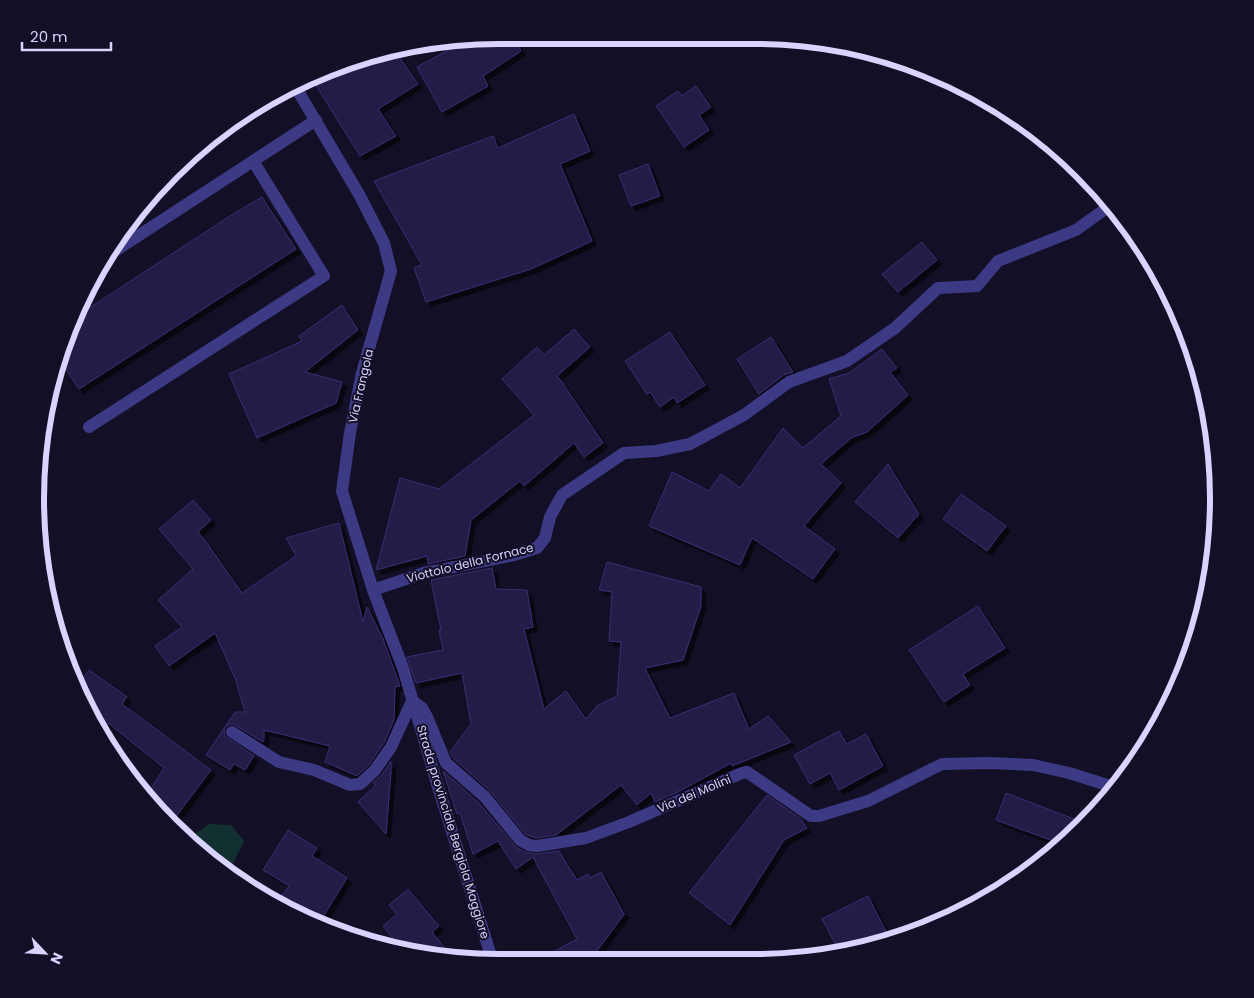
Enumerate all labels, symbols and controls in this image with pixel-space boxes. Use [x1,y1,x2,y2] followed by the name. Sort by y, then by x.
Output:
[22,20,111,52] scale bar
[30,26,68,47] text: 20 m
[344,347,377,425] street label: Via Frangola
[405,538,535,587] street label: Viottolo della Fornace
[413,723,494,941] street label: Strada provinciale Bergiola Maggiore
[654,770,733,817] street label: Via dei Molini
[20,928,70,978] north arrow
[45,949,68,967] text: N

